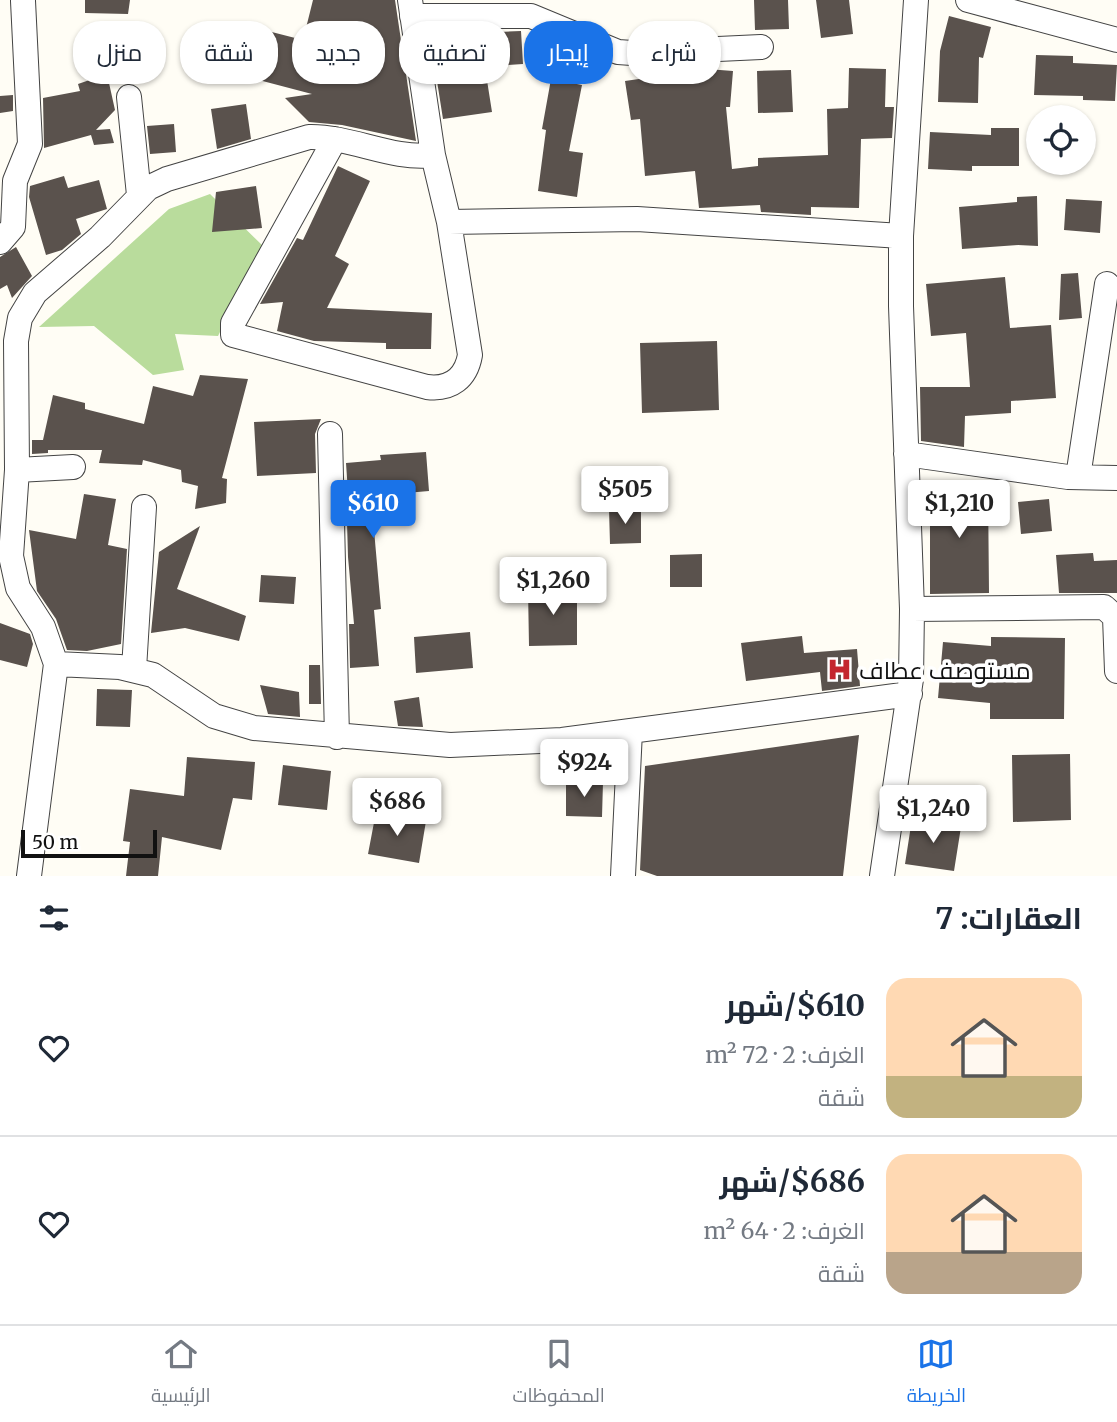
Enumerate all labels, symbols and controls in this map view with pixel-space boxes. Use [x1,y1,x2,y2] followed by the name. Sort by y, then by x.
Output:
[73,21,166,84] chip: منزل
[180,21,278,84] chip: شقة
[292,21,385,84] chip: جديد
[399,21,510,84] chip: تصفية
[524,21,613,84] chip: إيجار
[627,21,721,84] chip: شراء
[1026,105,1096,175] map controls
[1026,105,1096,175] button: locate
[584,466,666,526] pin: $505
[597,474,653,503] text: $505
[332,480,414,540] pin: $610
[902,480,1016,540] pin: $1,210
[347,488,399,517] text: $610
[924,488,994,517] text: $1,210
[496,558,610,617] pin: $1,260
[516,565,590,594] text: $1,260
[859,655,1031,686] place label: مستوصف عطاف
[825,656,853,684] hospital icon: مستوصف عطاف
[543,740,625,799] pin: $924
[556,747,612,776] text: $924
[356,778,438,838] pin: $686
[368,786,426,815] text: $686
[876,786,990,845] pin: $1,240
[895,793,971,822] text: $1,240
[21,827,158,859] scale bar
[32,830,78,854] text: 50 m
[35,899,73,937] icon: filters
[935,899,1082,937] text: العقارات: 7
[725,986,865,1024] text: $610/شهر
[942,1006,1026,1090] icon: home
[35,1029,73,1067] icon: heart
[705,1040,865,1069] text: الغرف: 2 · 72 m²
[818,1083,865,1112] text: شقة
[719,1162,865,1200] text: $686/شهر
[942,1182,1026,1266] icon: home
[35,1205,73,1243] icon: heart
[704,1216,865,1245] text: الغرف: 2 · 64 m²
[818,1259,865,1288] text: شقة
[151,1335,211,1413] tab: الرئيسية
[512,1335,605,1413] tab: المحفوظات
[907,1335,966,1413] tab: الخريطة

